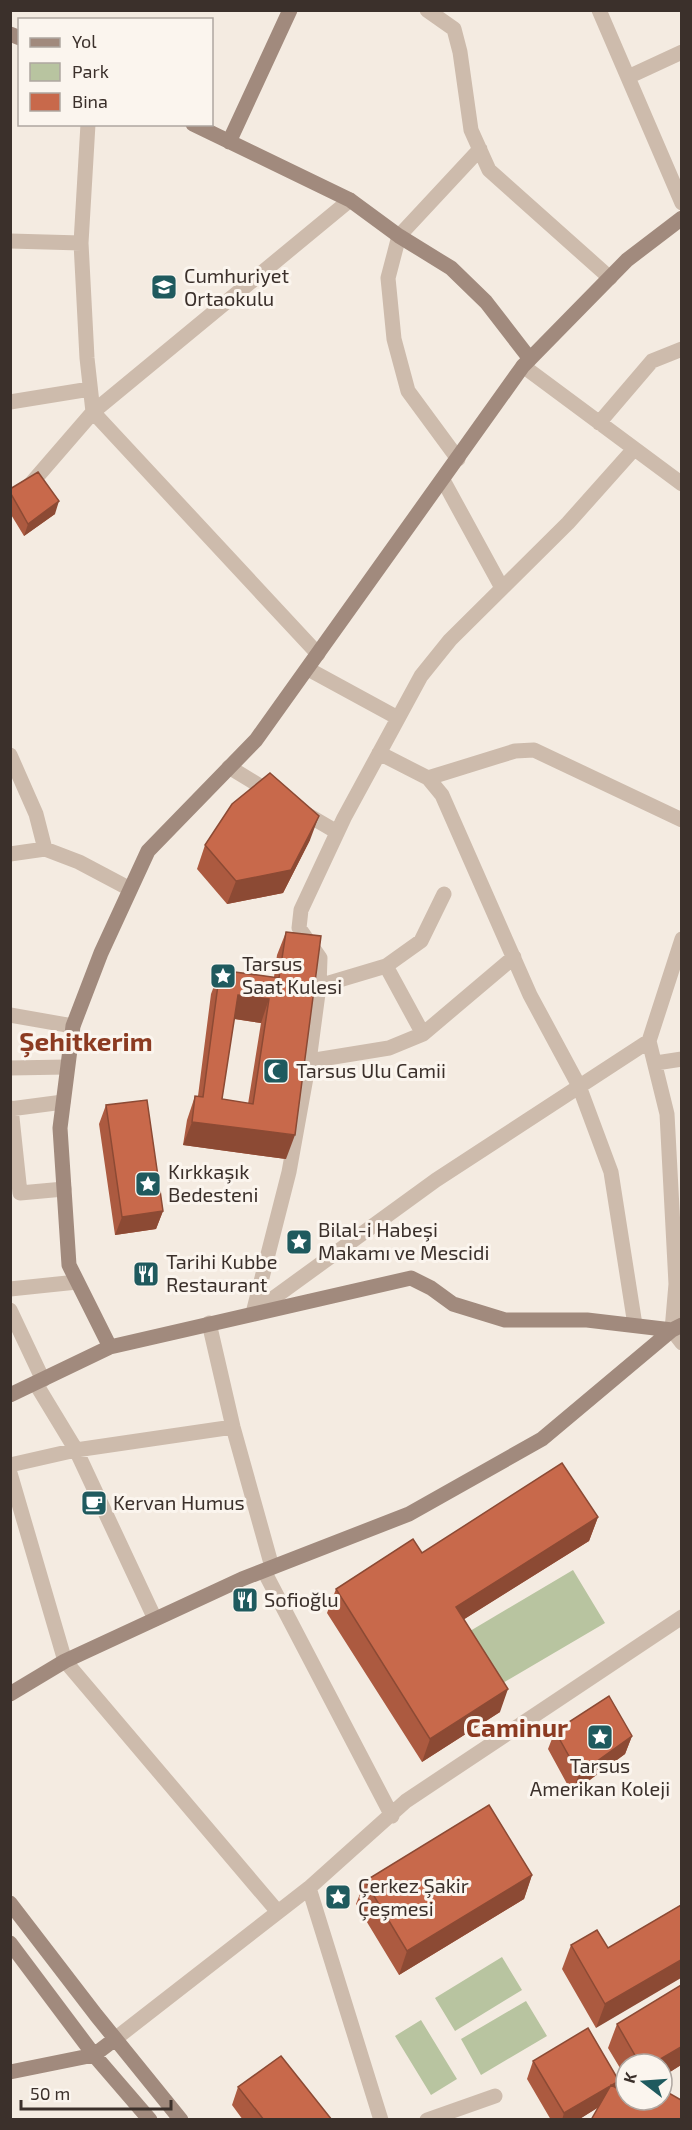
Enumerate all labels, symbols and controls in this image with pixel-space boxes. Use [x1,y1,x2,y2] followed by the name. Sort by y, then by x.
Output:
[18,18,213,126] legend
[72,30,97,52] text: Yol
[72,60,109,82] text: Park
[72,90,108,112] text: Bina
[184,263,290,310] place label: Cumhuriyet Ortaokulu
[149,272,179,302] school or university icon: Cumhuriyet Ortaokulu
[242,951,342,998] place label: Tarsus Saat Kulesi
[208,961,238,991] place icon: Tarsus Saat Kulesi
[19,1025,153,1058] district label: Şehitkerim
[261,1056,291,1086] mosque icon: Tarsus Ulu Camii
[296,1058,446,1082] place label: Tarsus Ulu Camii
[168,1159,258,1206] place label: Kırkkaşık Bedesteni
[133,1169,163,1199] place icon: Kırkkaşık Bedesteni
[318,1217,489,1264] place label: Bilal-i Habeşi Makamı ve Mescidi
[284,1227,314,1257] place icon: Bilal-i Habeşi Makamı ve Mescidi
[166,1249,277,1296] place label: Tarihi Kubbe Restaurant
[131,1259,161,1289] restaurant icon: Tarihi Kubbe Restaurant
[79,1488,109,1518] cafe icon: Kervan Humus
[113,1490,245,1514] place label: Kervan Humus
[230,1585,260,1615] restaurant icon: Sofioğlu
[264,1587,339,1611] place label: Sofioğlu
[466,1711,568,1742] district label: Caminur
[585,1722,615,1752] place icon: Tarsus Amerikan Koleji
[530,1753,670,1800] place label: Tarsus Amerikan Koleji
[358,1873,469,1921] place label: Çerkez Şakir Çeşmesi
[323,1882,353,1912] place icon: Çerkez Şakir Çeşmesi
[614,2052,674,2112] north arrow
[619,2069,640,2085] text: K
[21,2073,171,2111] scale bar
[30,2082,70,2104] text: 50 m

